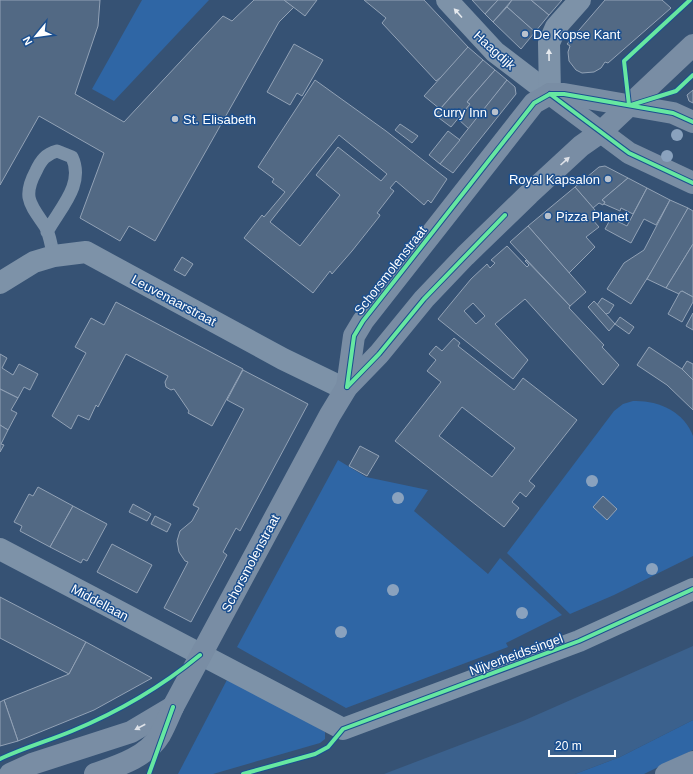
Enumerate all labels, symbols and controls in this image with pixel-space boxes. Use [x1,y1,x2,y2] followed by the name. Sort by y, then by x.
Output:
[454,9,463,18] one-way arrow
[16,16,56,56] north arrow
[533,27,621,42] place label: De Kopse Kant
[471,28,519,73] street label: Haagdijk
[520,29,530,39] marker: De Kopse Kant
[20,34,34,47] text: N
[545,49,552,61] one-way arrow
[434,105,487,120] place label: Curry Inn
[490,107,500,117] marker: Curry Inn
[183,112,256,127] place label: St. Elisabeth
[170,114,180,124] marker: St. Elisabeth
[560,156,570,165] one-way arrow
[509,172,600,187] place label: Royal Kapsalon
[603,174,613,184] marker: Royal Kapsalon
[556,209,629,224] place label: Pizza Planet
[543,211,553,221] marker: Pizza Planet
[351,223,430,318] street label: Schorsmolenstraat
[129,272,219,329] street label: Leuvenaarstraat
[218,512,283,615] street label: Schorsmolenstraat
[68,581,131,624] street label: Middellaan
[467,631,565,678] street label: Nijverheidssingel
[134,724,146,730] one-way arrow
[549,732,615,758] scale bar
[555,739,582,753] text: 20 m

